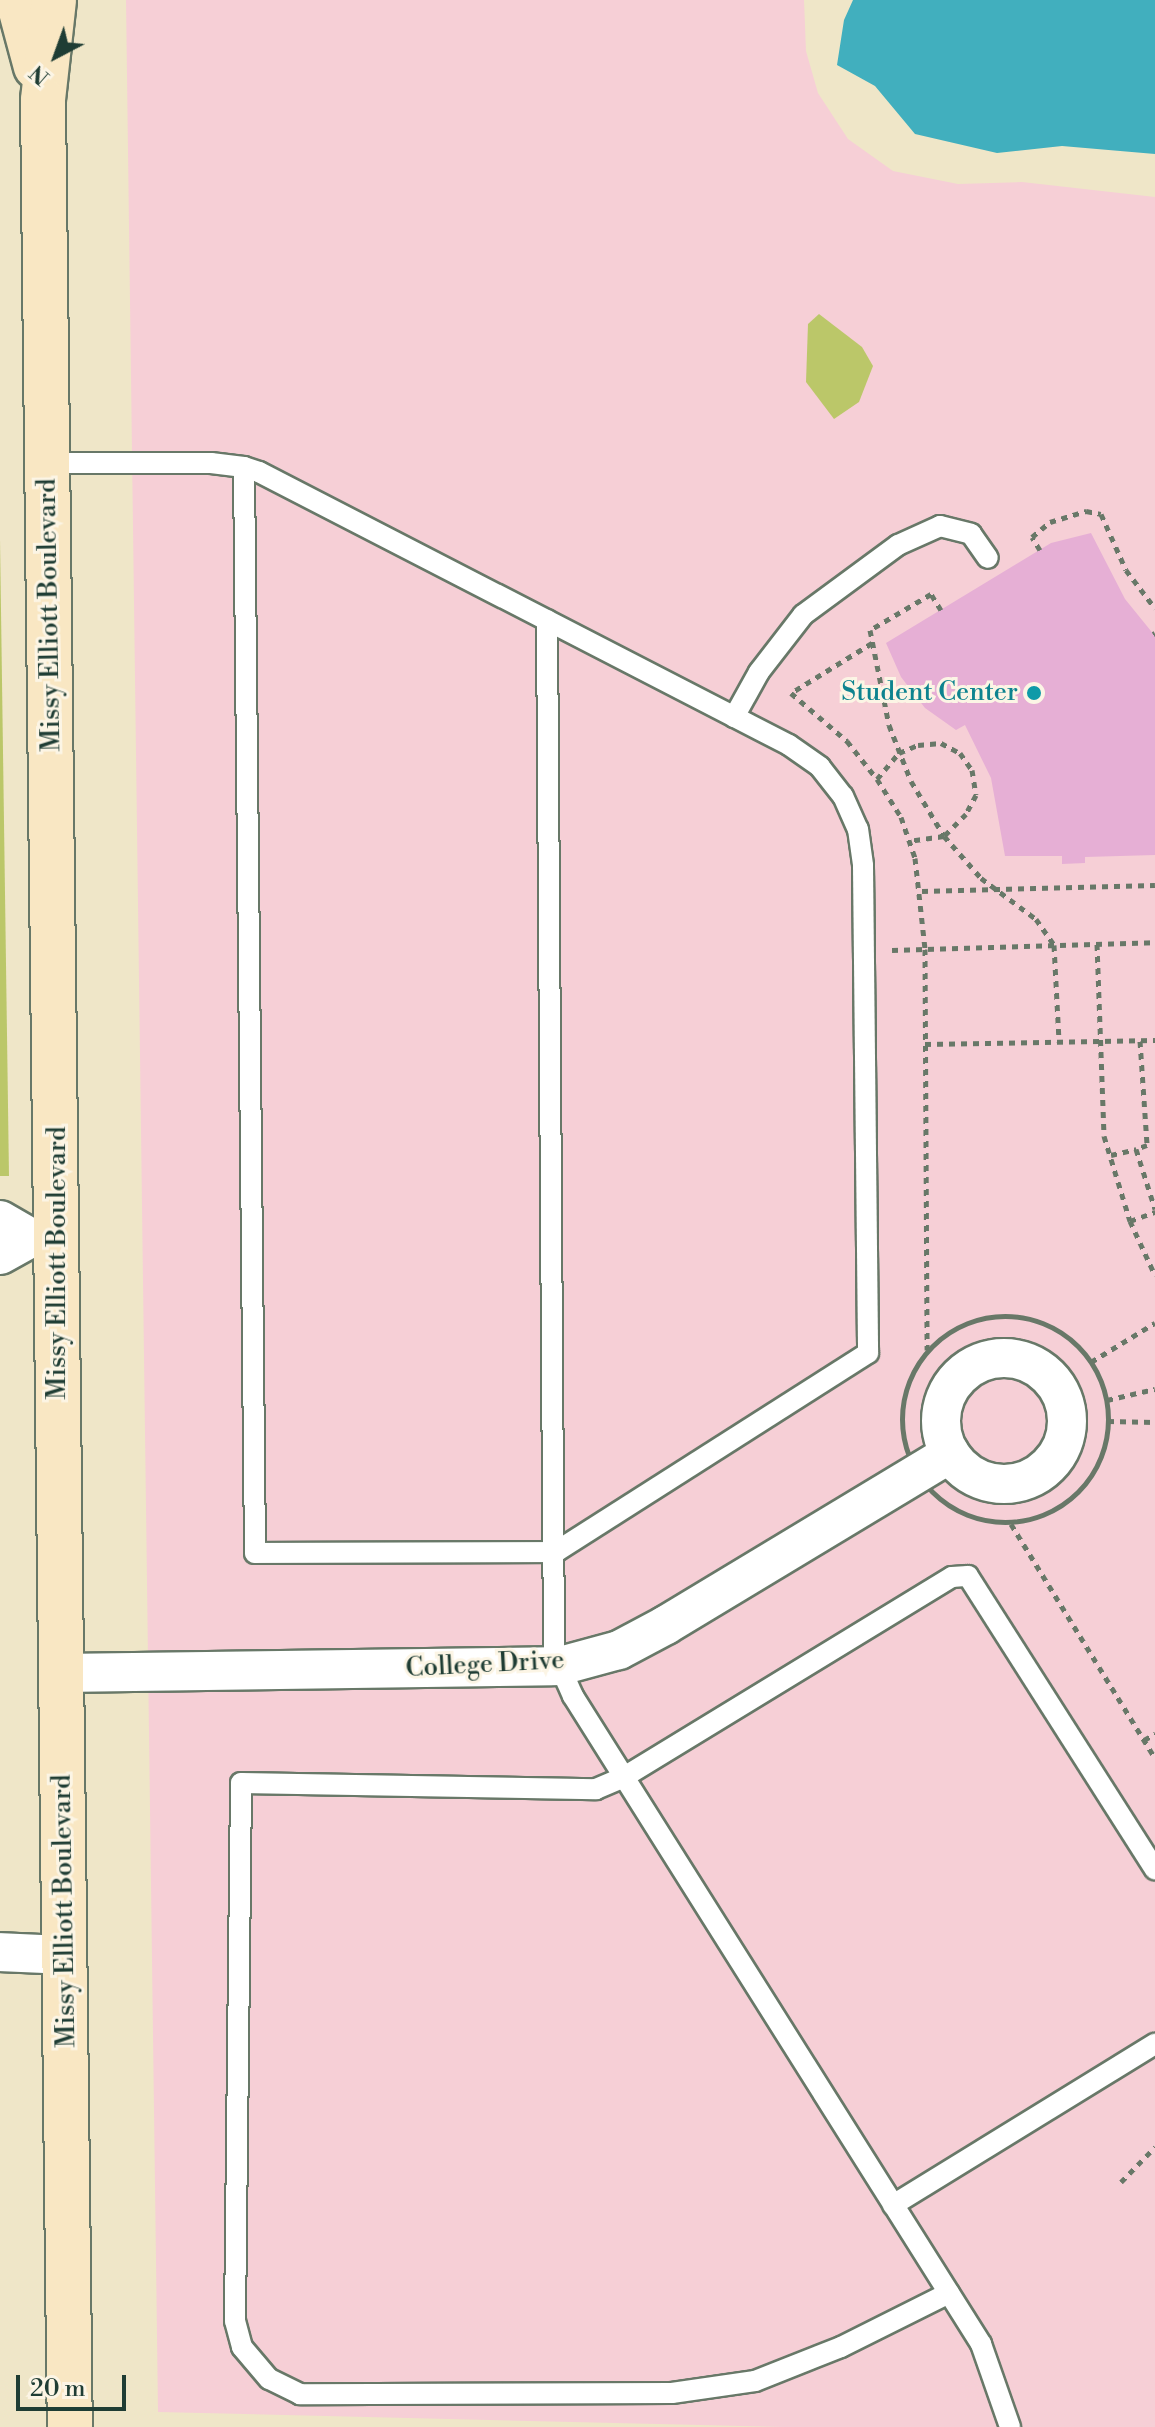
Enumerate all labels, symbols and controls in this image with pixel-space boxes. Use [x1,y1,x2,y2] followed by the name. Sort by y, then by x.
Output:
[16,16,96,96] north arrow
[25,59,55,90] text: N
[32,478,68,752] street label: Missy Elliott Boulevard
[841,677,1018,709] place label: Student Center
[1025,684,1043,702] marker: Student Center
[42,1126,74,1400] street label: Missy Elliott Boulevard
[405,1645,565,1685] street label: College Drive
[47,1774,83,2048] street label: Missy Elliott Boulevard
[20,2359,130,2409] scale bar
[30,2374,86,2404] text: 20 m

